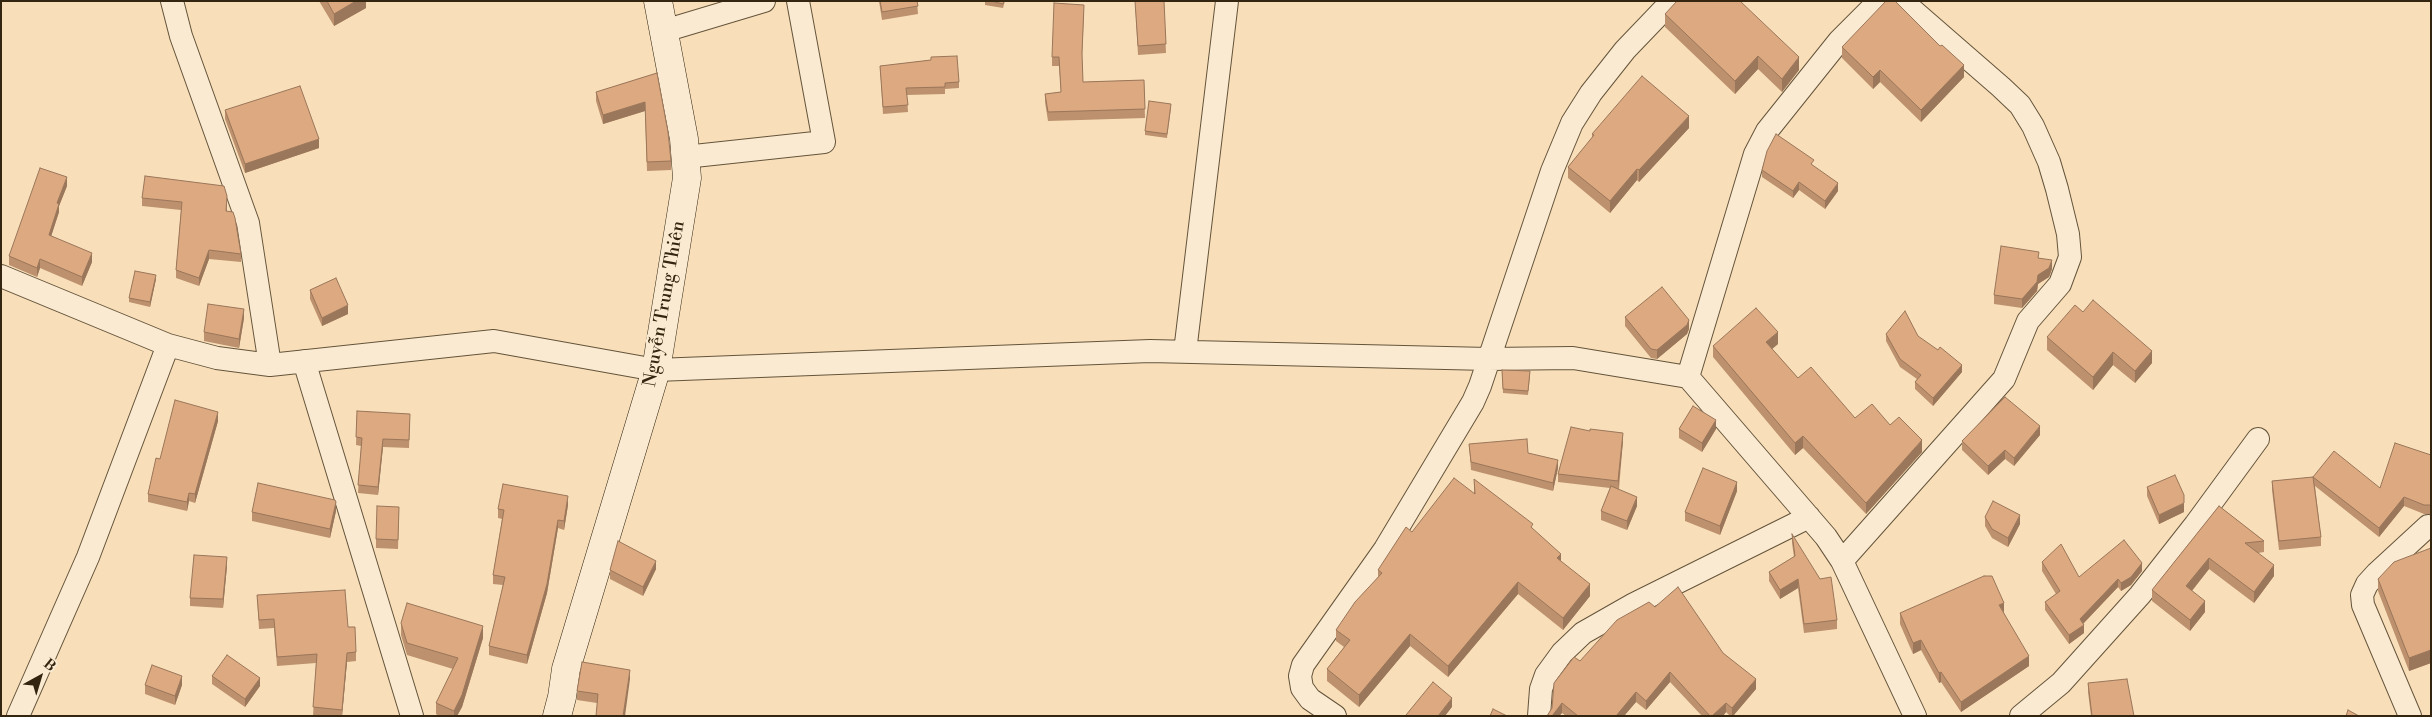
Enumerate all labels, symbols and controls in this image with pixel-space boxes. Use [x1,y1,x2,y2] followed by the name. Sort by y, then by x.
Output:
[640,219,690,389] street label: Nguyễn Trung Thiên
[15,652,65,702] north arrow
[40,655,59,676] text: B

